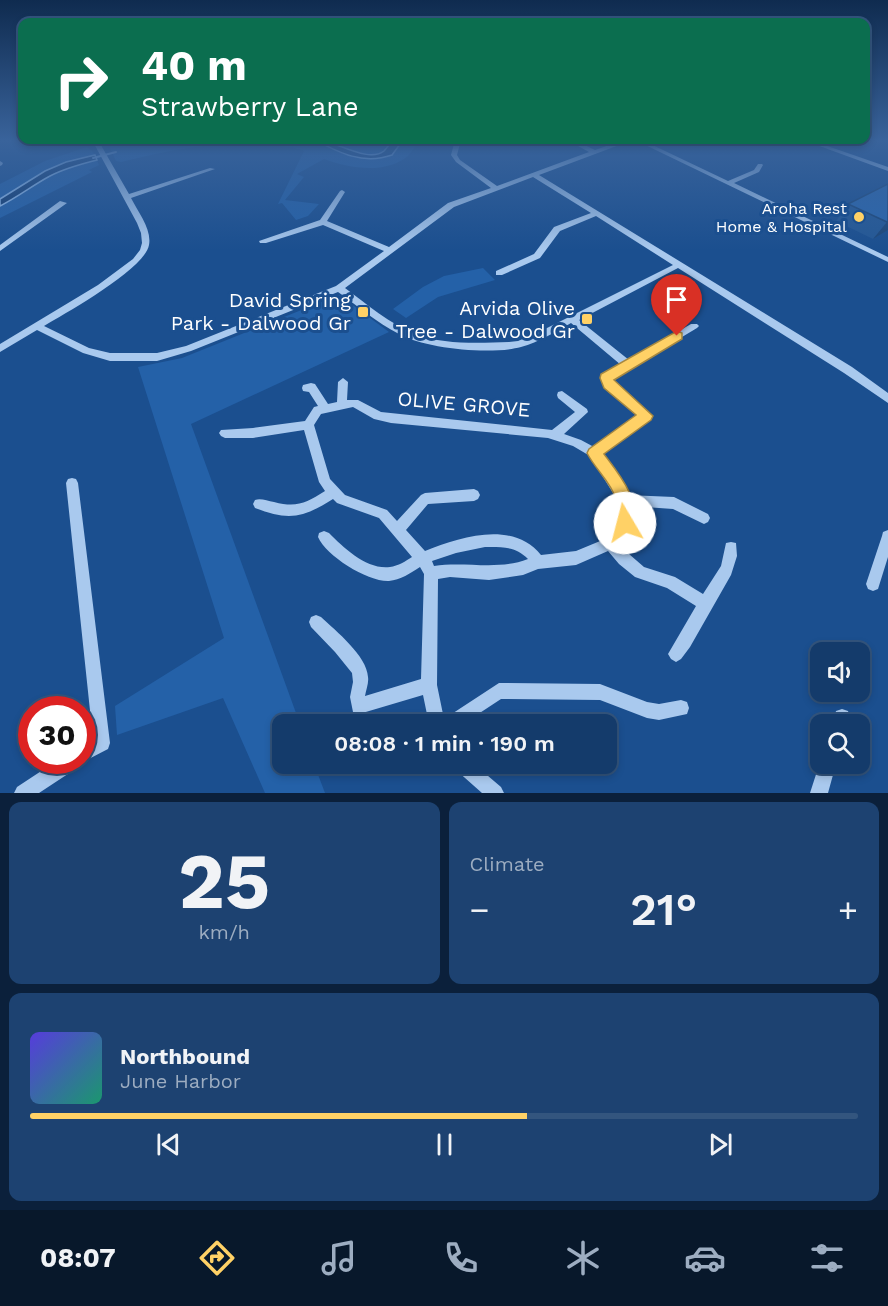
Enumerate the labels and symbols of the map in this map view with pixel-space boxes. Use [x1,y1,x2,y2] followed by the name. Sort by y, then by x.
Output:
[716,199,847,236] place label: Aroha Rest Home & Hospital
[852,210,866,224] marker: Aroha Rest Home & Hospital
[651,274,702,336] pin
[171,288,351,335] place label: David Spring Park - Dalwood Gr
[396,296,575,343] place label: Arvida Olive Tree - Dalwood Gr
[356,305,370,319] marker: David Spring Park - Dalwood Gr
[580,312,594,326] marker: Arvida Olive Tree - Dalwood Gr
[397,386,531,422] street label: OLIVE GROVE
[593,491,657,555] position arrow
[18,696,96,774] speed limit sign: 30

